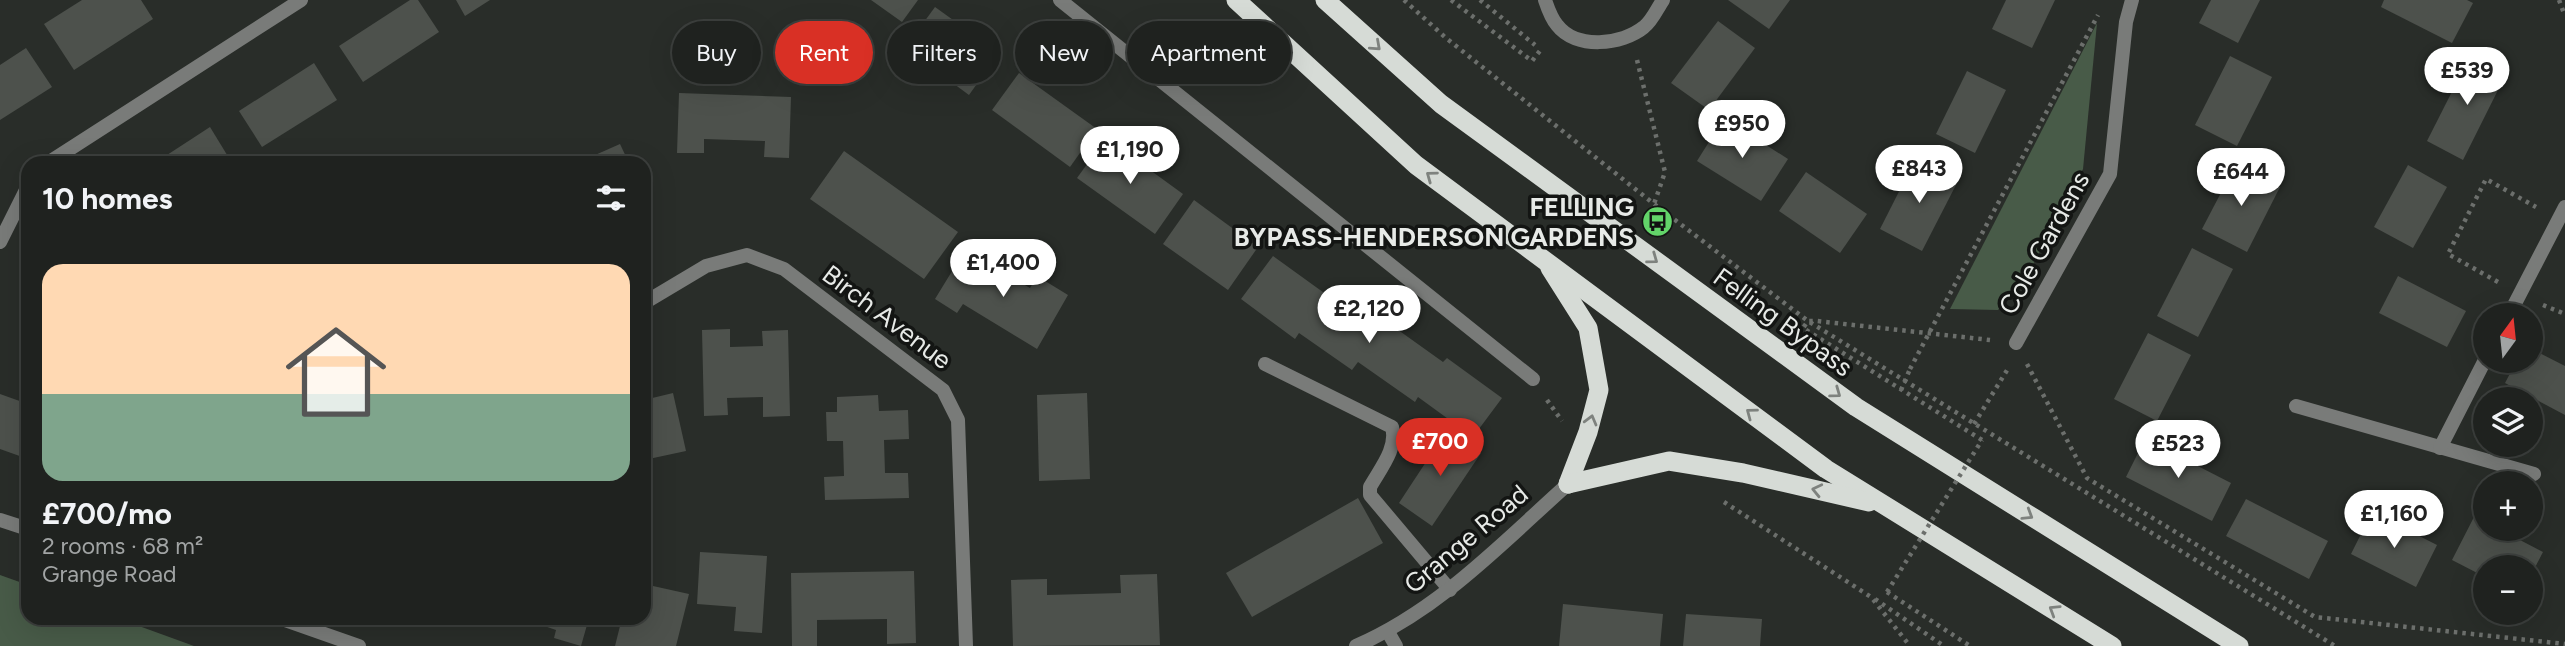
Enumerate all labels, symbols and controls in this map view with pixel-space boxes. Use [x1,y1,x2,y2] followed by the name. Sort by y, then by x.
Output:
[672,21,761,84] chip: Buy
[775,21,873,84] chip: Rent
[887,21,1001,84] chip: Filters
[1015,21,1113,84] chip: New
[1127,21,1291,84] chip: Apartment
[1367,37,1380,50] one-way arrow
[2426,48,2508,107] pin: £539
[2440,56,2494,84] text: £539
[1701,100,1783,160] pin: £950
[1714,109,1770,137] text: £950
[1073,127,1187,186] pin: £1,190
[1096,135,1164,163] text: £1,190
[1878,146,1960,205] pin: £843
[2200,148,2282,208] pin: £644
[1891,154,1947,182] text: £843
[2213,157,2269,185] text: £644
[1992,166,2096,320] street label: Cole Gardens
[1426,172,1439,184] one-way arrow
[592,179,630,217] icon: filters
[42,180,173,217] text: 10 homes
[1234,191,1634,253] place label: FELLING BYPASS-HENDERSON GARDENS
[1640,205,1674,239] bus stop icon: FELLING BYPASS-HENDERSON GARDENS
[946,240,1060,299] pin: £1,400
[966,248,1040,276] text: £1,400
[1645,251,1658,263] one-way arrow
[816,258,958,376] street label: Birch Avenue
[1707,261,1859,383] street label: Felling Bypass
[1312,286,1426,345] pin: £2,120
[1334,294,1404,322] text: £2,120
[2473,303,2543,373] north arrow
[2473,303,2543,625] map controls
[273,309,399,435] icon: home
[1828,385,1841,397] one-way arrow
[2473,387,2543,457] button: layers
[1746,409,1759,422] one-way arrow
[1583,414,1597,426] one-way arrow
[1399,419,1481,478] pin: £700
[2137,420,2219,480] pin: £523
[1412,427,1468,455] text: £700
[2151,429,2205,457] text: £523
[2473,471,2543,541] button: +
[1397,478,1535,600] street label: Grange Road
[1811,484,1823,498] one-way arrow
[2337,490,2451,550] pin: £1,160
[42,495,172,532] text: £700/mo
[2360,499,2428,527] text: £1,160
[2021,506,2034,519] one-way arrow
[42,532,203,560] text: 2 rooms · 68 m²
[2473,555,2543,625] button: −
[42,560,177,588] text: Grange Road
[2048,606,2061,619] one-way arrow

